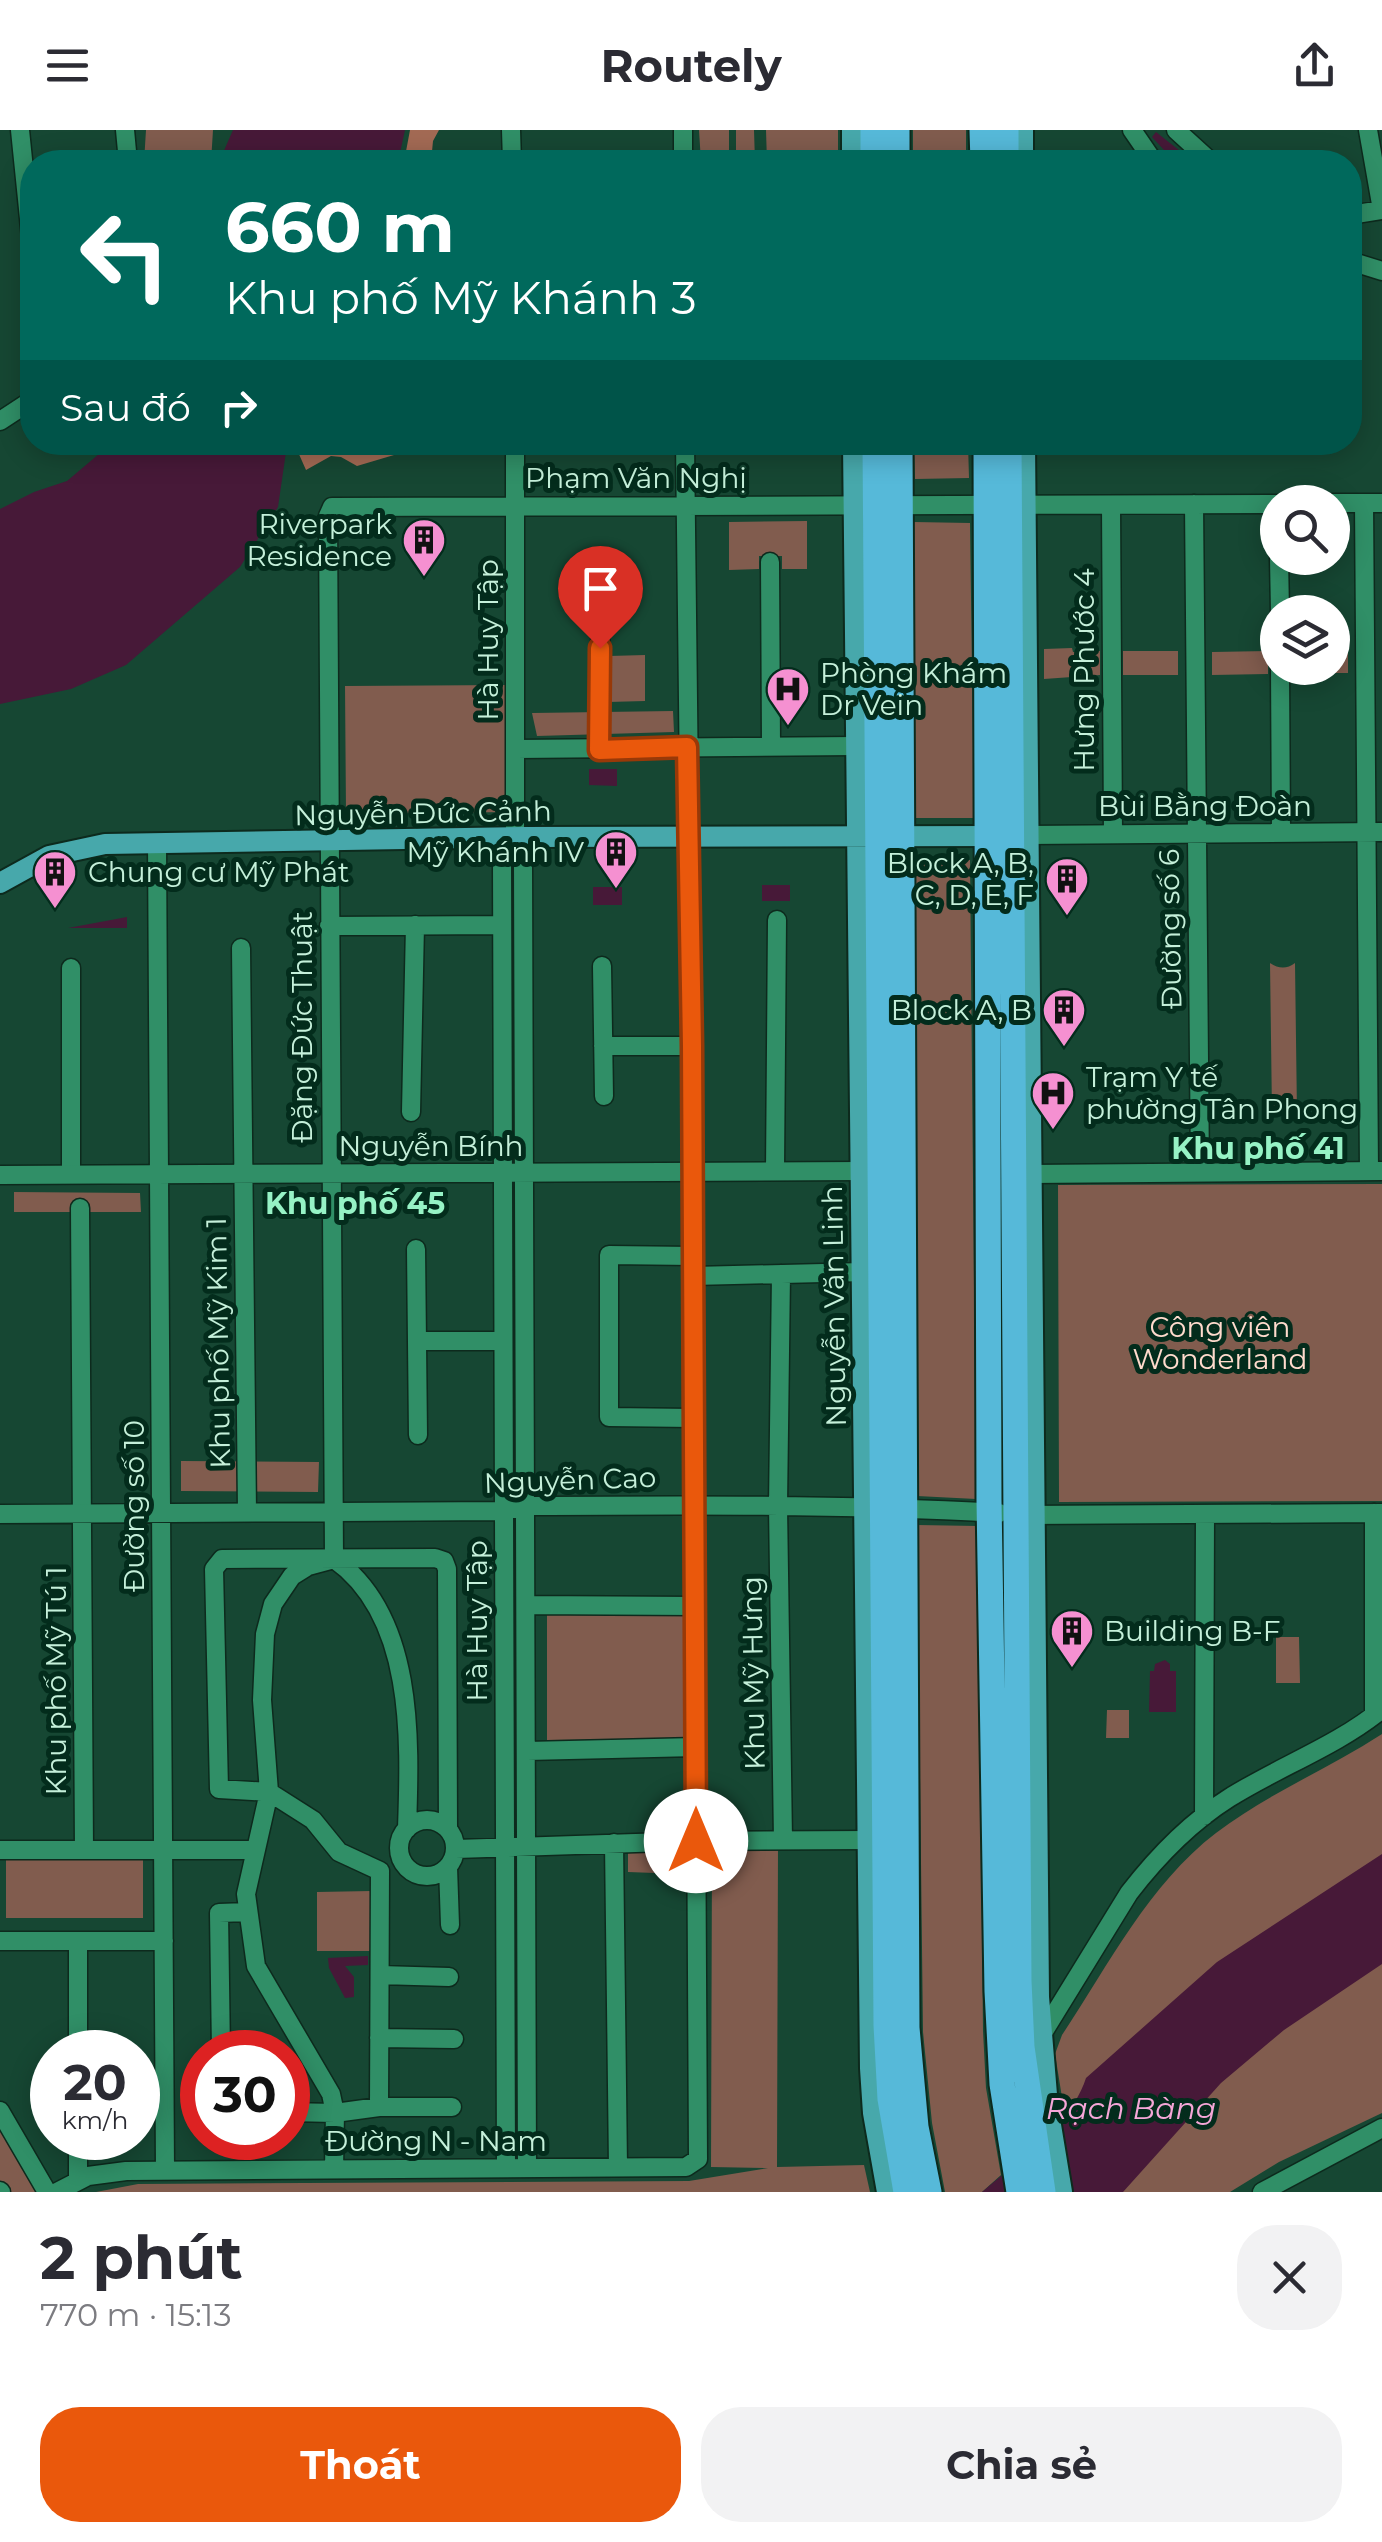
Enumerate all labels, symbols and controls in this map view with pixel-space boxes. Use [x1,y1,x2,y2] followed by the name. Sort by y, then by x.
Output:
[40,38,95,93] icon: menu
[600,38,782,93] text: Routely
[1287,38,1342,93] icon: share
[225,184,455,270] text: 660 m
[60,190,190,320] icon: left
[225,270,697,325] text: Khu phố Mỹ Khánh 3
[211,380,266,435] icon: right
[60,384,191,431] text: Sau đó
[525,461,747,495] street label: Phạm Văn Nghị
[1260,485,1350,685] map controls
[1260,485,1350,575] button: search
[246,507,392,573] place label: Riverpark Residence
[401,517,447,578] building icon: Riverpark Residence
[558,546,643,649] pin
[471,559,505,721] street label: Hà Huy Tập
[573,561,628,616] icon: arrive
[1067,568,1101,772] street label: Hưng Phước 4
[1260,595,1350,685] button: layers
[820,656,1007,722] place label: Phòng Khám Dr Vein
[765,666,811,727] hospital icon: Phòng Khám Dr Vein
[1098,789,1312,823] street label: Bùi Bằng Đoàn
[294,794,552,832] street label: Nguyễn Đức Cảnh
[593,829,639,890] building icon: Mỹ Khánh IV
[407,835,584,869] place label: Mỹ Khánh IV
[887,846,1034,912] place label: Block A, B, C, D, E, F
[32,849,78,910] building icon: Chung cư Mỹ Phát
[1152,849,1188,1009] street label: Đường số 6
[88,855,349,889] place label: Chung cư Mỹ Phát
[1044,856,1090,917] building icon: Block A, B, C, D, E, F
[285,911,319,1143] street label: Đặng Đức Thuật
[1041,987,1087,1048] building icon: Block A, B
[891,993,1032,1027] place label: Block A, B
[1086,1060,1358,1126] place label: Trạm Y tế phường Tân Phong
[1030,1070,1076,1131] hospital icon: Trạm Y tế phường Tân Phong
[338,1129,524,1163] street label: Nguyễn Bính
[1171,1130,1345,1167] district label: Khu phố 41
[265,1185,445,1222] district label: Khu phố 45
[815,1185,853,1427] street label: Nguyễn Văn Linh
[199,1217,237,1469] street label: Khu phố Mỹ Kim 1
[1133,1310,1307,1376] park label: Công viên Wonderland
[117,1420,151,1592] street label: Đường số 10
[483,1460,657,1500] street label: Nguyễn Cao
[460,1540,494,1702] street label: Hà Huy Tập
[39,1567,73,1796] street label: Khu phố Mỹ Tú 1
[734,1576,772,1770] street label: Khu Mỹ Hưng
[1049,1608,1095,1669] building icon: Building B-F
[1104,1614,1281,1648] place label: Building B-F
[644,1789,748,1893] position arrow
[180,2030,310,2160] speed limit sign: 30
[63,2052,127,2113] text: 20
[1046,2090,1216,2127] water label: Rạch Bàng
[62,2105,128,2135] text: km/h
[325,2124,547,2158] street label: Đường N - Nam
[40,2221,243,2294] text: 2 phút
[1237,2225,1342,2330] button: close
[40,2295,231,2334] text: 770 m · 15:13
[40,2407,681,2522] button: Thoát
[701,2407,1342,2522] button: Chia sẻ

